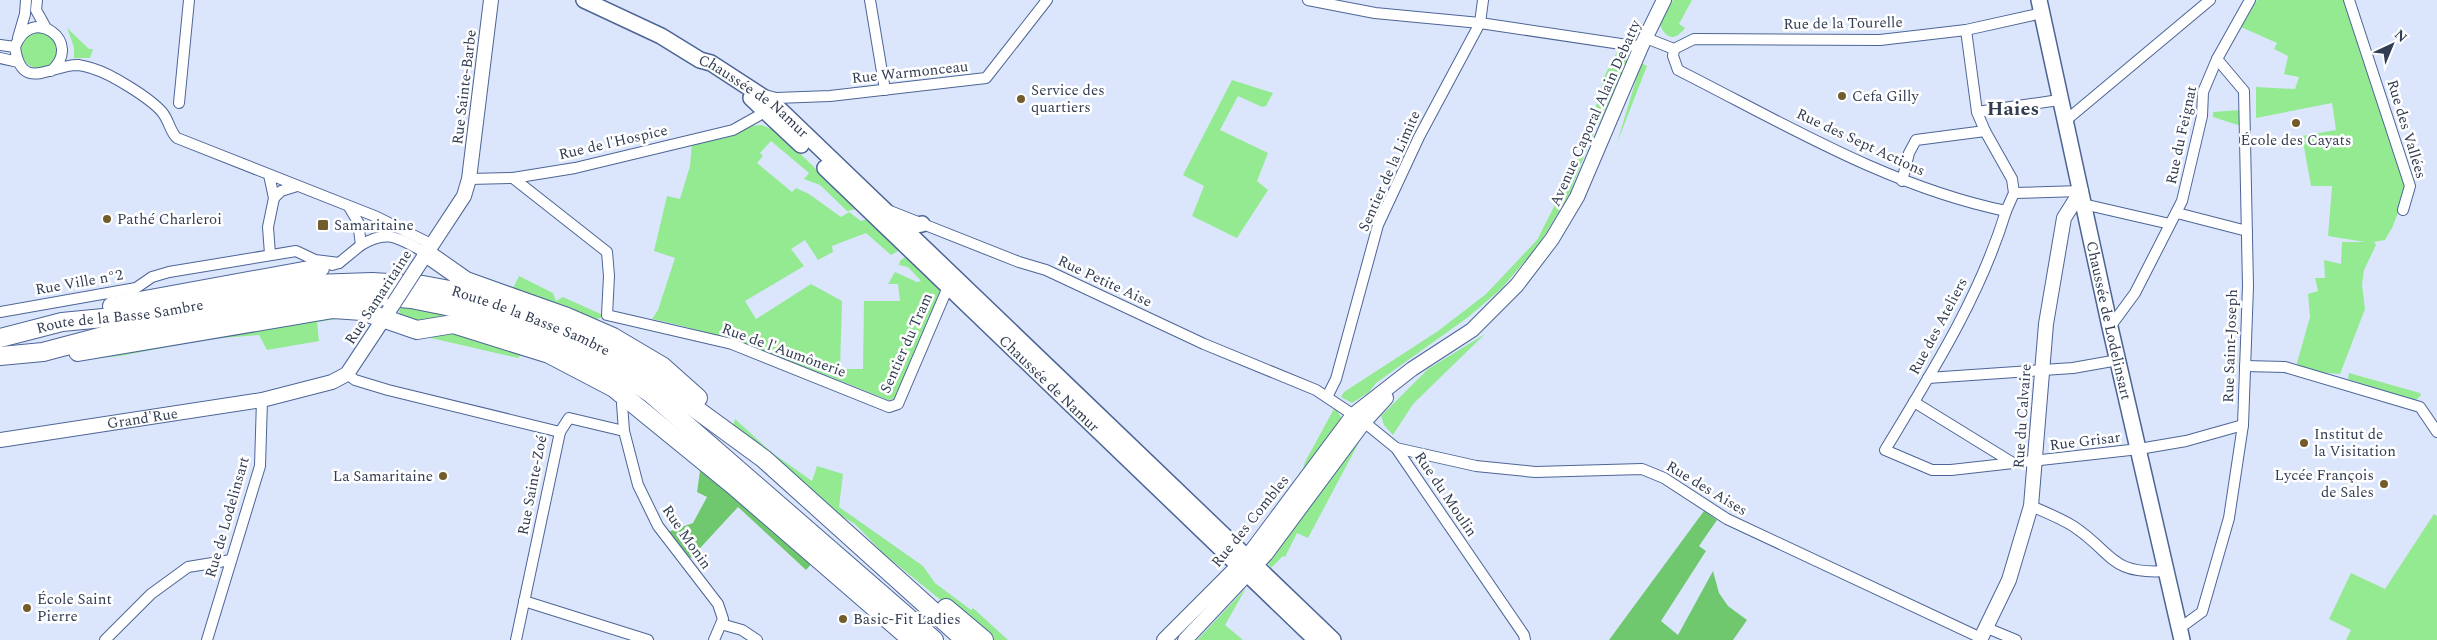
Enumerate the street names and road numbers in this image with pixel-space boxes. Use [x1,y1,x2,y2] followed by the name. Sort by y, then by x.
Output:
[1783,11,1903,36] street label: Rue de la Tourelle
[1544,15,1647,210] street label: Avenue Caporal Alain Debatty
[446,28,483,146] street label: Rue Sainte-Barbe
[696,49,814,144] street label: Chaussée de Namur
[851,55,969,90] street label: Rue Warmonceau
[2381,77,2433,182] street label: Rue des Vallées
[2160,84,2203,186] street label: Rue du Feignat
[1793,102,1929,182] street label: Rue des Sept Actions
[1352,107,1426,235] street label: Sentier de la Limite
[556,119,670,166] street label: Rue de l'Hospice
[2080,239,2137,402] street label: Chaussée de Lodelinsart
[339,245,418,349] street label: Rue Samaritaine
[1054,250,1156,313] street label: Rue Petite Aise
[33,263,125,302] street label: Rue Ville n°2
[1903,273,1974,379] street label: Rue des Ateliers
[448,280,614,362] street label: Route de la Basse Sambre
[874,289,939,397] street label: Sentier du Tram
[2217,289,2244,403] street label: Rue Saint-Joseph
[34,293,205,340] street label: Route de la Basse Sambre
[718,317,849,384] street label: Rue de l'Aumônerie
[993,330,1105,438] street label: Chaussée de Namur
[2007,363,2038,469] street label: Rue du Calvaire
[105,402,179,436] street label: Grand'Rue
[2048,426,2122,457] street label: Rue Grisar
[512,433,553,537] street label: Rue Sainte-Zoé
[1408,447,1483,542] street label: Rue du Moulin
[199,454,256,580] street label: Rue de Lodelinsart
[1662,455,1752,522] street label: Rue des Aises
[1206,470,1295,573] street label: Rue des Combles
[656,500,717,574] street label: Rue Monin

